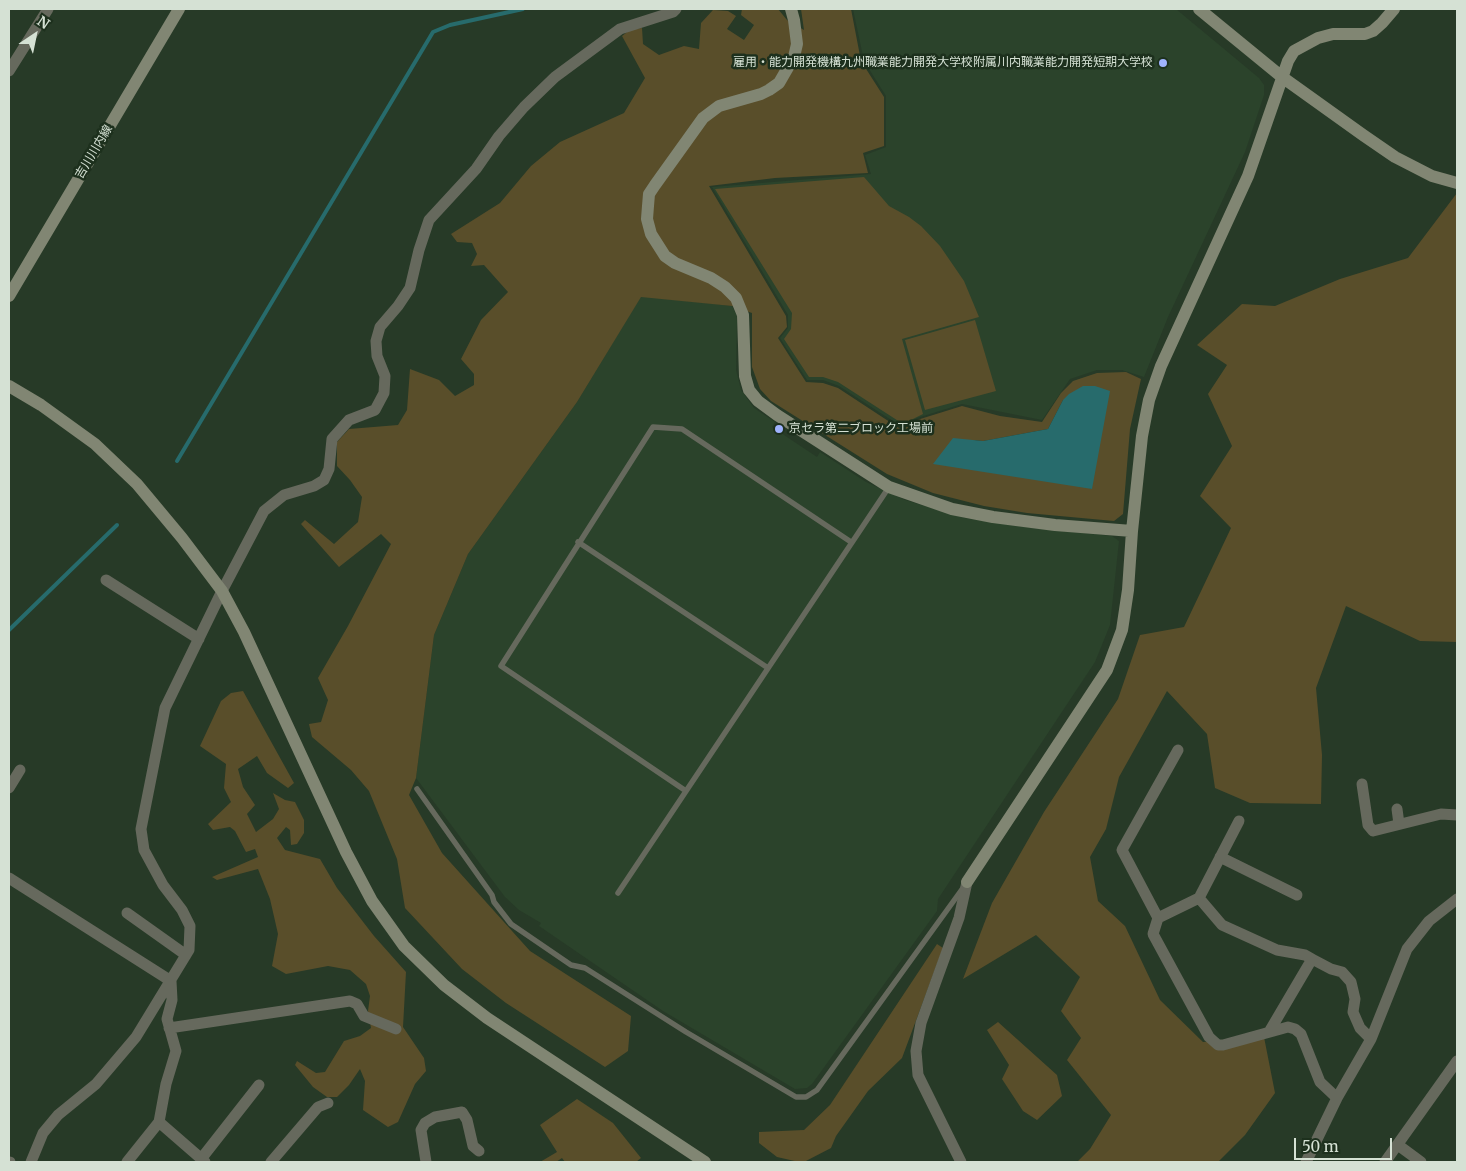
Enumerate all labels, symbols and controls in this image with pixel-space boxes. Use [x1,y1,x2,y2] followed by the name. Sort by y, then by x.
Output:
[10,10,60,60] north arrow
[34,12,53,33] text: N
[733,56,1153,70] place label: 雇用・能力開発機構九州職業能力開発大学校附属川内職業能力開発短期大学校
[1157,57,1169,69] marker: 雇用・能力開発機構九州職業能力開発大学校附属川内職業能力開発短期大学校
[72,123,116,181] street label: 吉川川内線
[789,422,933,436] place label: 京セラ第二ブロック工場前
[773,423,785,435] marker: 京セラ第二ブロック工場前
[1296,1128,1394,1160] scale bar
[1302,1137,1339,1156] text: 50 m

